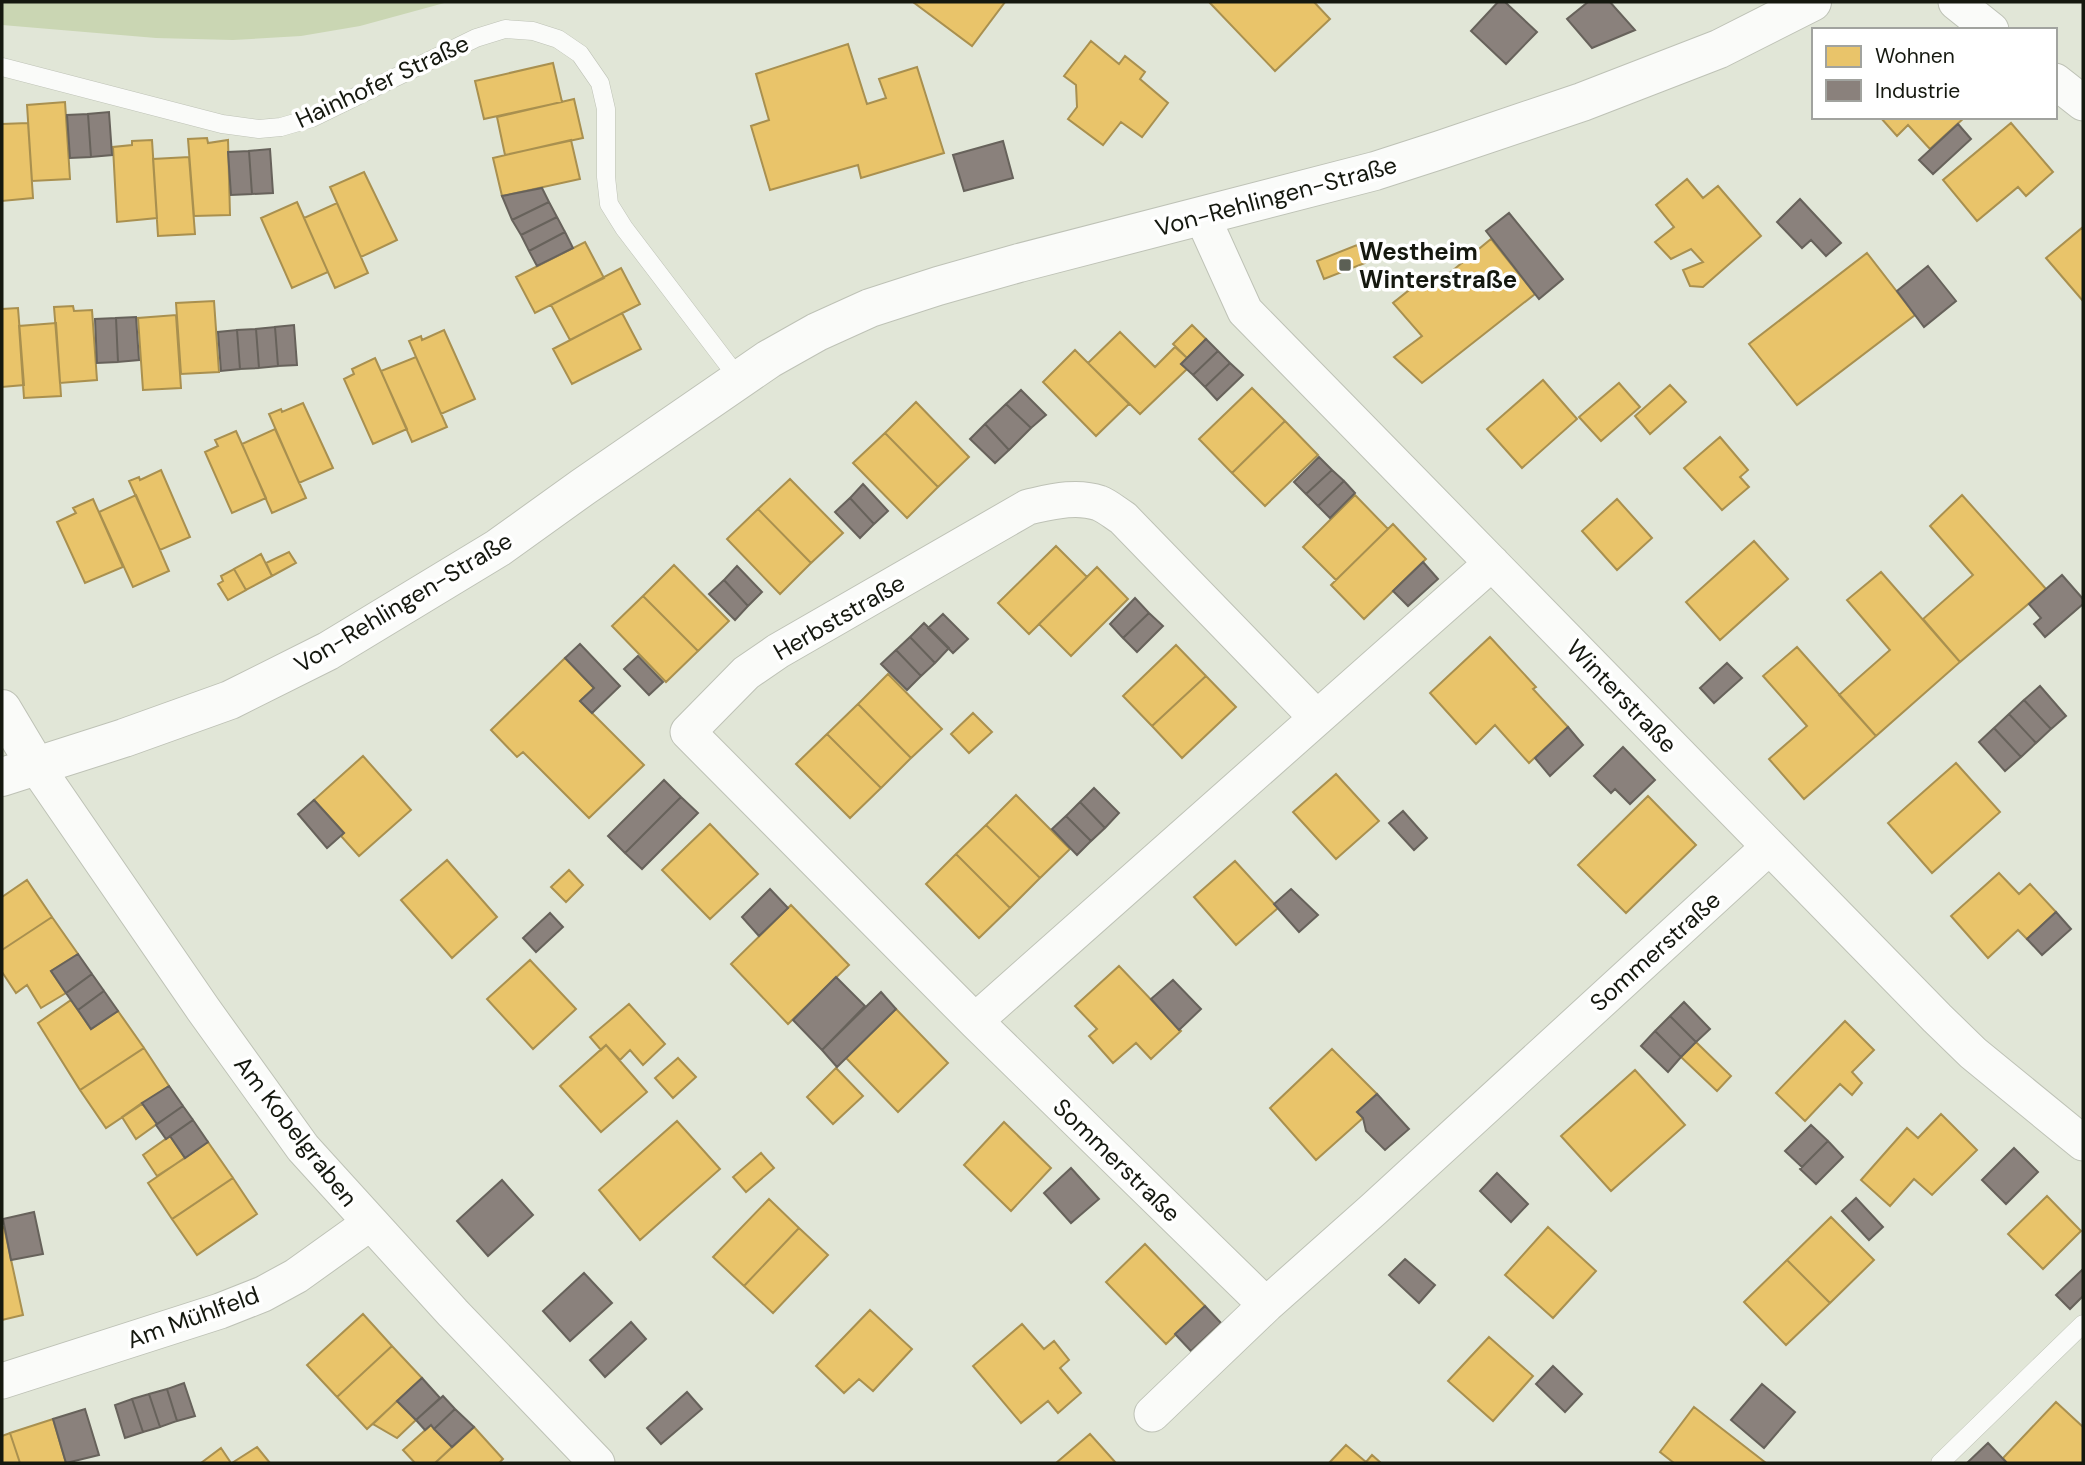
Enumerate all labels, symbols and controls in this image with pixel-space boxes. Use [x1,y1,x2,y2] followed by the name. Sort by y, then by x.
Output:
[290,27,474,135] street label: Hainhofer Straße
[1812,28,2057,119] legend
[1875,42,1955,70] text: Wohnen
[1875,77,1960,105] text: Industrie
[1152,149,1400,243] street label: Von-Rehlingen-Straße
[1359,236,1517,295] place label: Westheim Winterstraße
[1337,257,1353,273] marker: Westheim Winterstraße
[288,525,518,679] street label: Von-Rehlingen-Straße
[768,567,910,667] street label: Herbststraße
[1560,633,1684,759] street label: Winterstraße
[1583,884,1727,1018] street label: Sommerstraße
[227,1049,365,1213] street label: Am Kobelgraben
[1047,1091,1187,1229] street label: Sommerstraße
[123,1279,263,1355] street label: Am Mühlfeld

